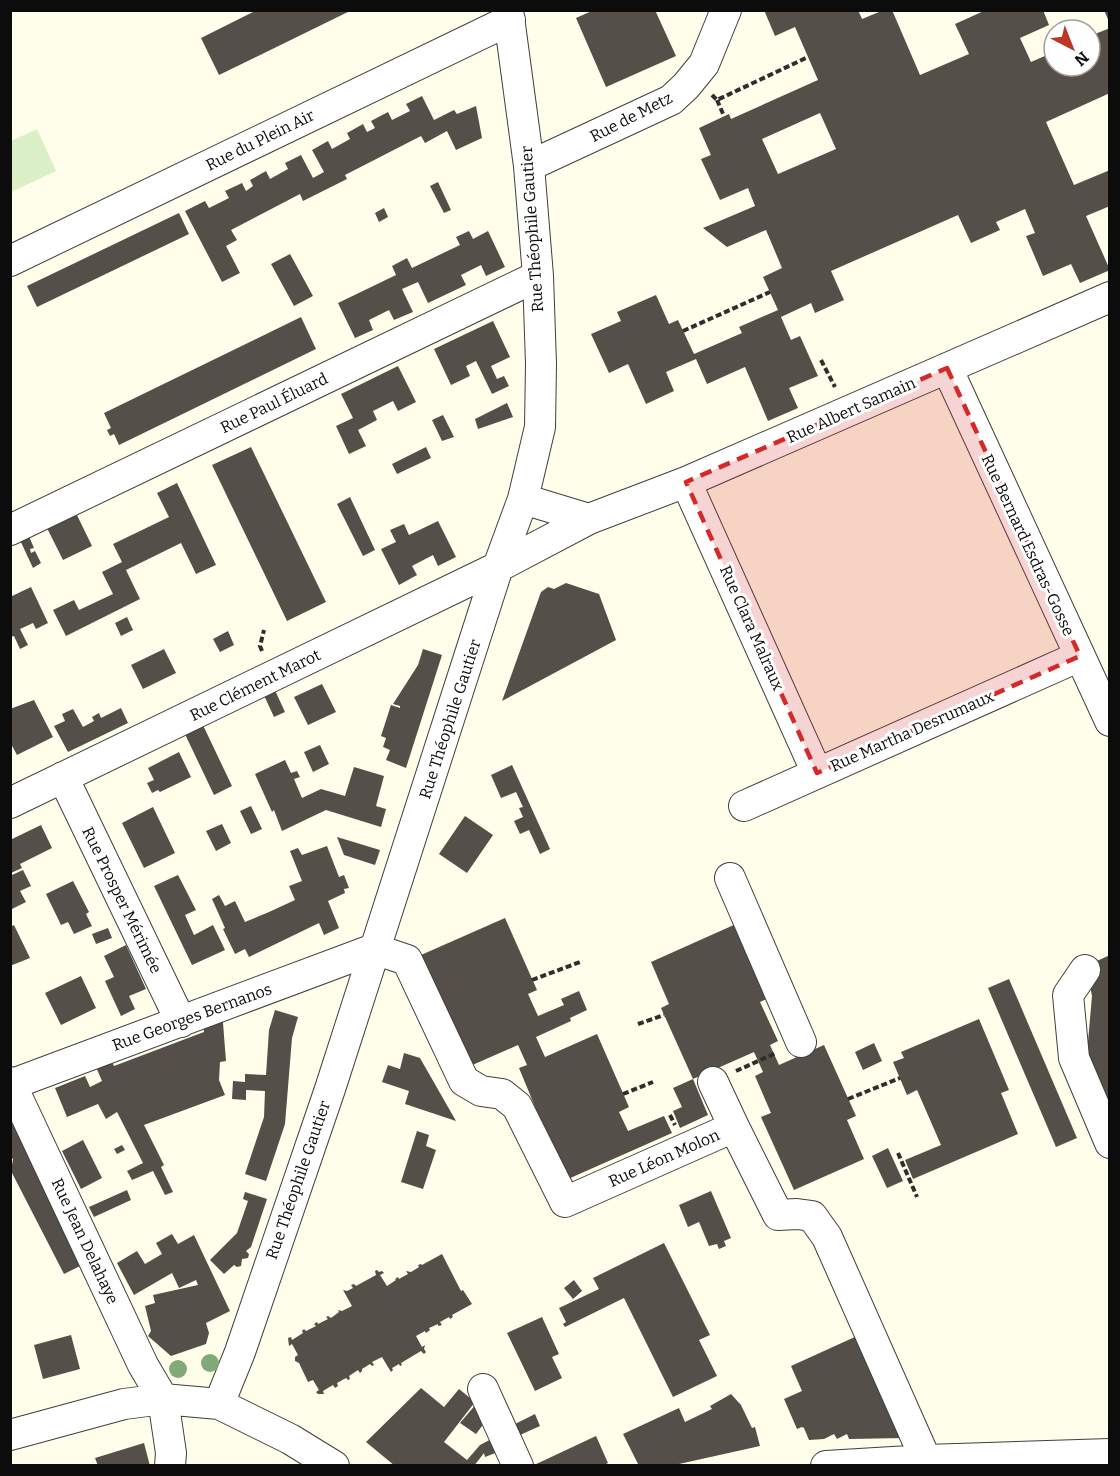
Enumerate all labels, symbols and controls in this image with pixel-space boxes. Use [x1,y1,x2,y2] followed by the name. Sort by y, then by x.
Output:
[1042,18,1102,78] north arrow
[1071,48,1093,70] text: N
[587,88,676,146] street label: Rue de Metz
[203,106,317,174] street label: Rue du Plein Air
[517,145,547,313] street label: Rue Théophile Gautier
[217,368,331,437] street label: Rue Paul Éluard
[784,373,918,447] street label: Rue Albert Samain
[978,451,1078,639] street label: Rue Bernard Esdras-Gosse
[716,562,788,694] street label: Rue Clara Malraux
[415,637,485,801] street label: Rue Théophile Gautier
[187,645,324,725] street label: Rue Clément Marot
[827,686,997,776] street label: Rue Martha Desrumaux
[78,824,166,976] street label: Rue Prosper Mérimée
[110,979,274,1055] street label: Rue Georges Bernanos
[262,1098,334,1262] street label: Rue Théophile Gautier
[606,1125,722,1191] street label: Rue Léon Molon
[48,1175,122,1307] street label: Rue Jean Delahaye

